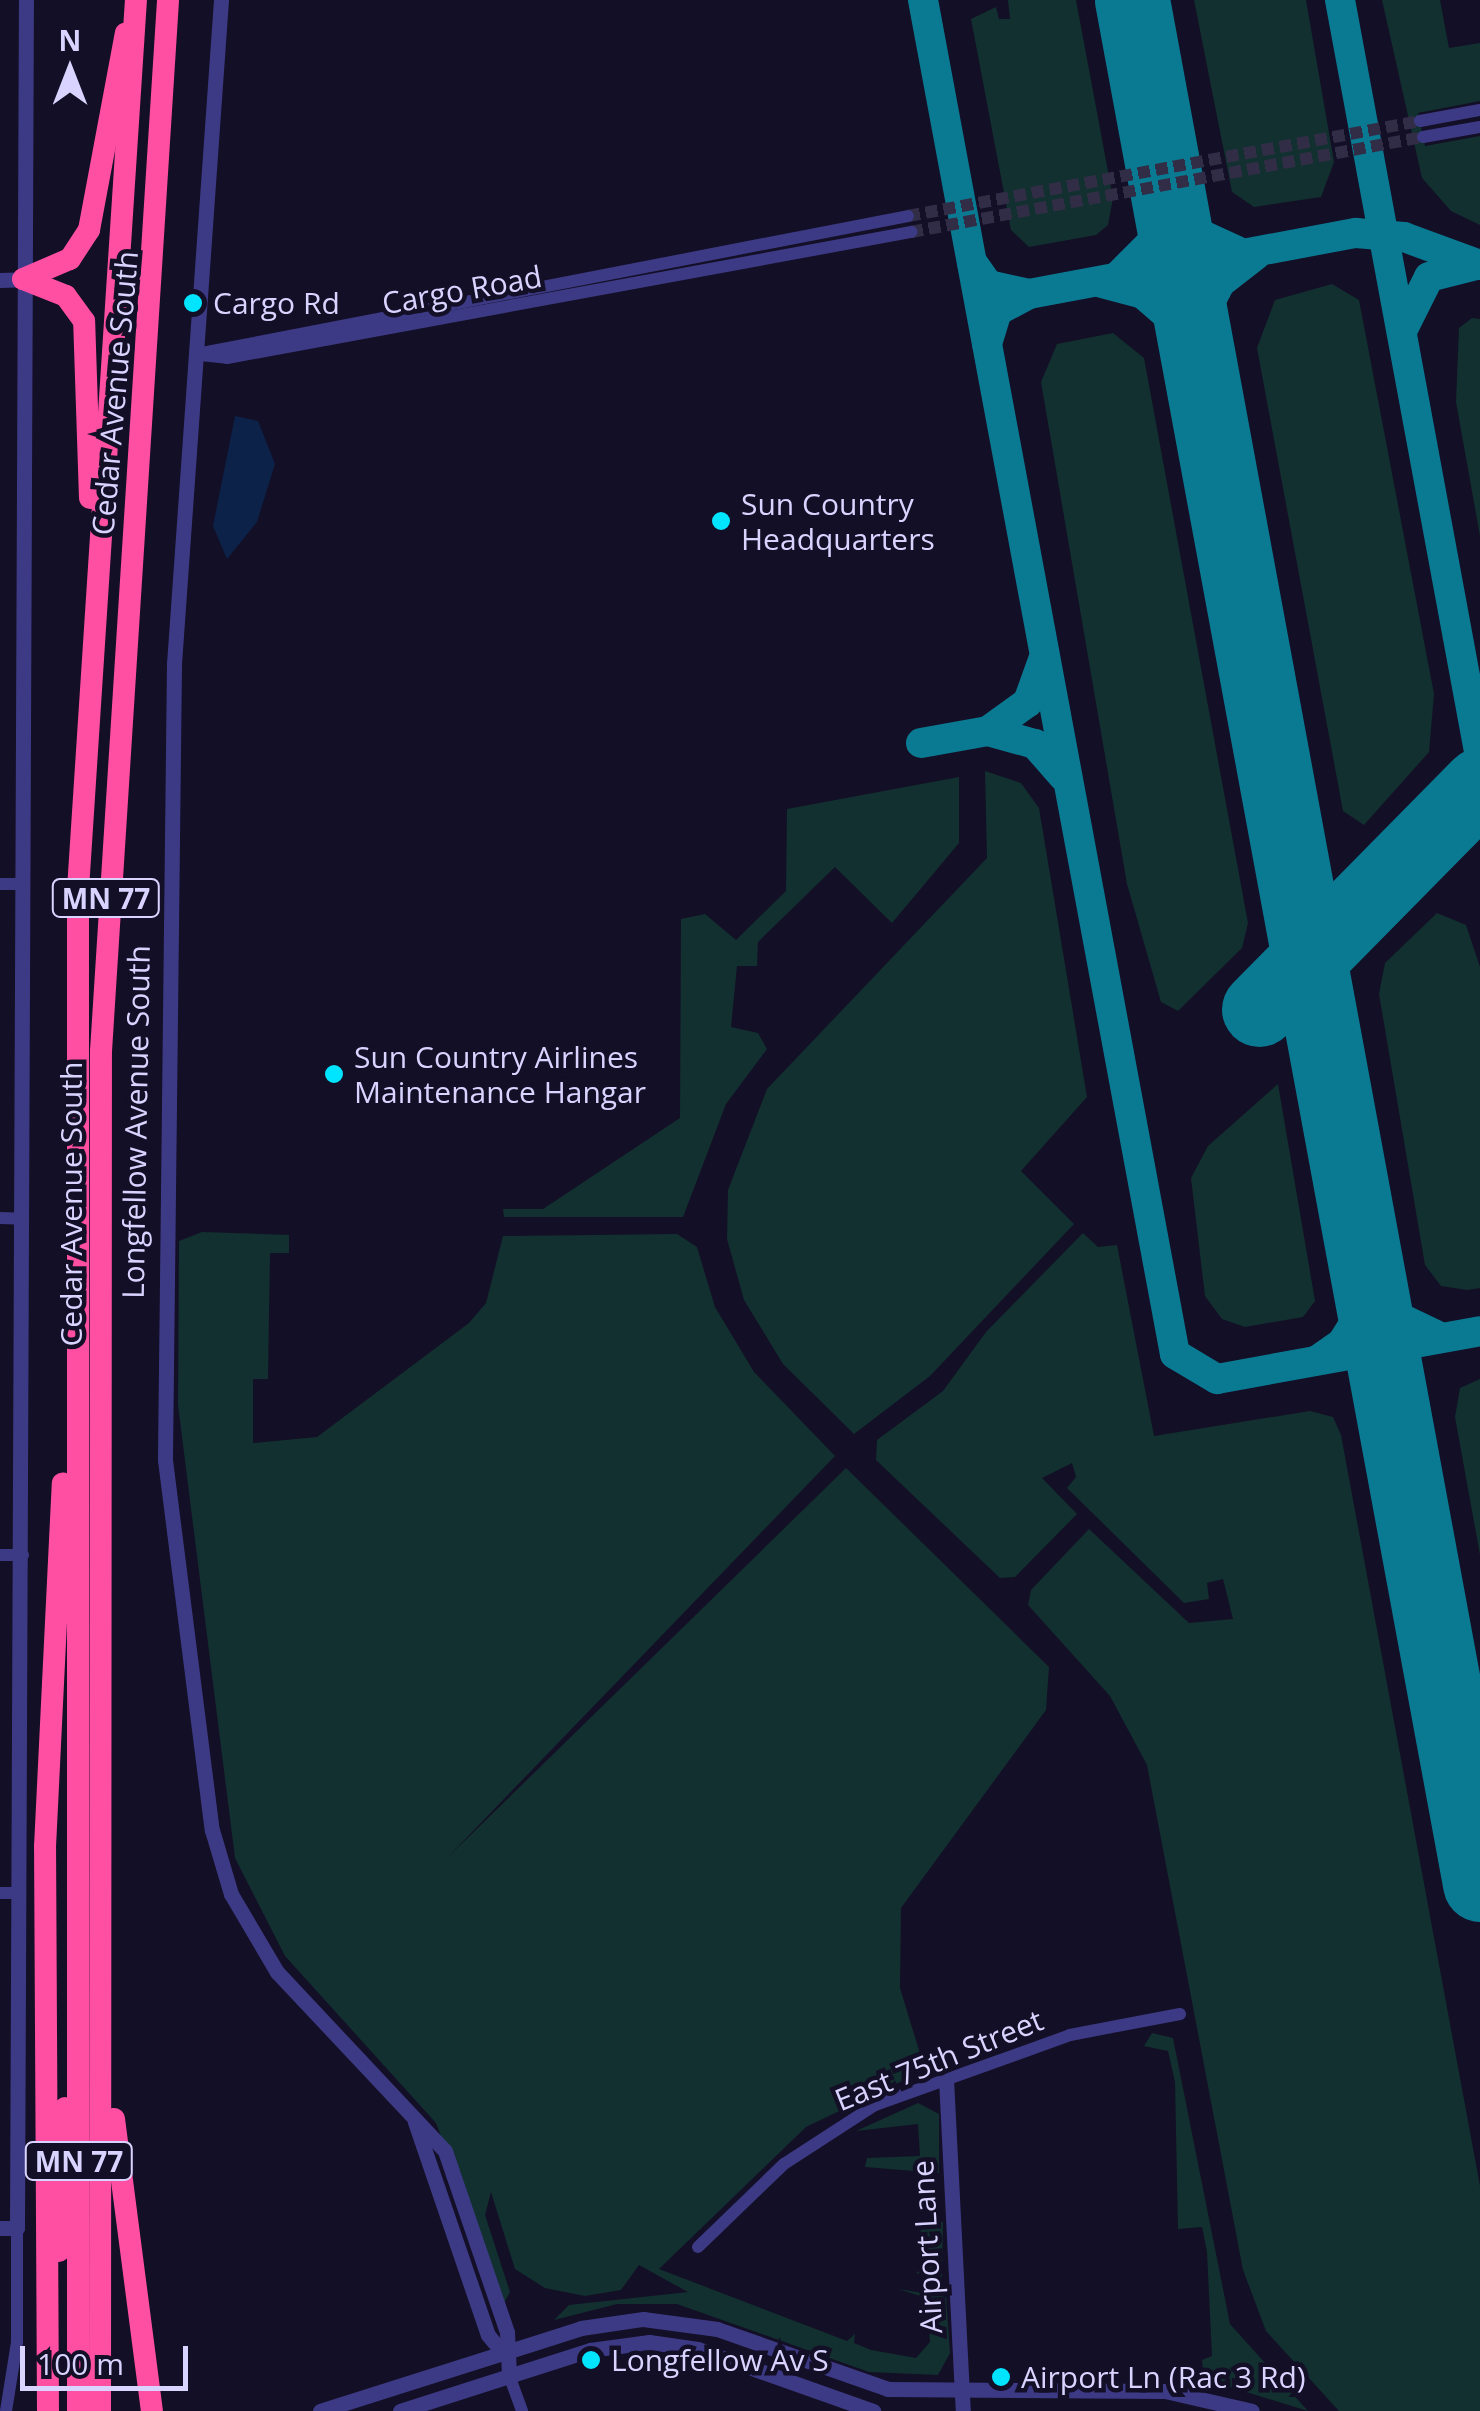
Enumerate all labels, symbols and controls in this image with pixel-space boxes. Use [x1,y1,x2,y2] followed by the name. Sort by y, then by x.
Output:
[20,20,120,120] north arrow
[59,21,81,59] text: N
[85,249,145,537] street label: Cedar Avenue South
[379,258,545,322] street label: Cargo Road
[213,285,340,321] place label: Cargo Rd
[182,292,204,314] marker: Cargo Rd
[741,486,935,556] place label: Sun Country Headquarters
[710,510,732,532] marker: Sun Country Headquarters
[51,875,161,921] road number: MN 77
[115,945,157,1299] street label: Longfellow Avenue South
[354,1039,646,1110] place label: Sun Country Airlines Maintenance Hangar
[53,1061,89,1347] street label: Cedar Avenue South
[323,1063,345,1085] marker: Sun Country Airlines Maintenance Hangar
[830,2002,1048,2118] street label: East 75th Street
[24,2138,134,2184] road number: MN 77
[904,2159,950,2335] street label: Airport Lane
[25,2326,192,2388] scale bar
[611,2342,829,2378] place label: Longfellow Av S
[37,2343,124,2384] text: 100 m
[580,2349,602,2371] marker: Longfellow Av S
[1021,2359,1306,2395] place label: Airport Ln (Rac 3 Rd)
[990,2366,1012,2388] marker: Airport Ln (Rac 3 Rd)

